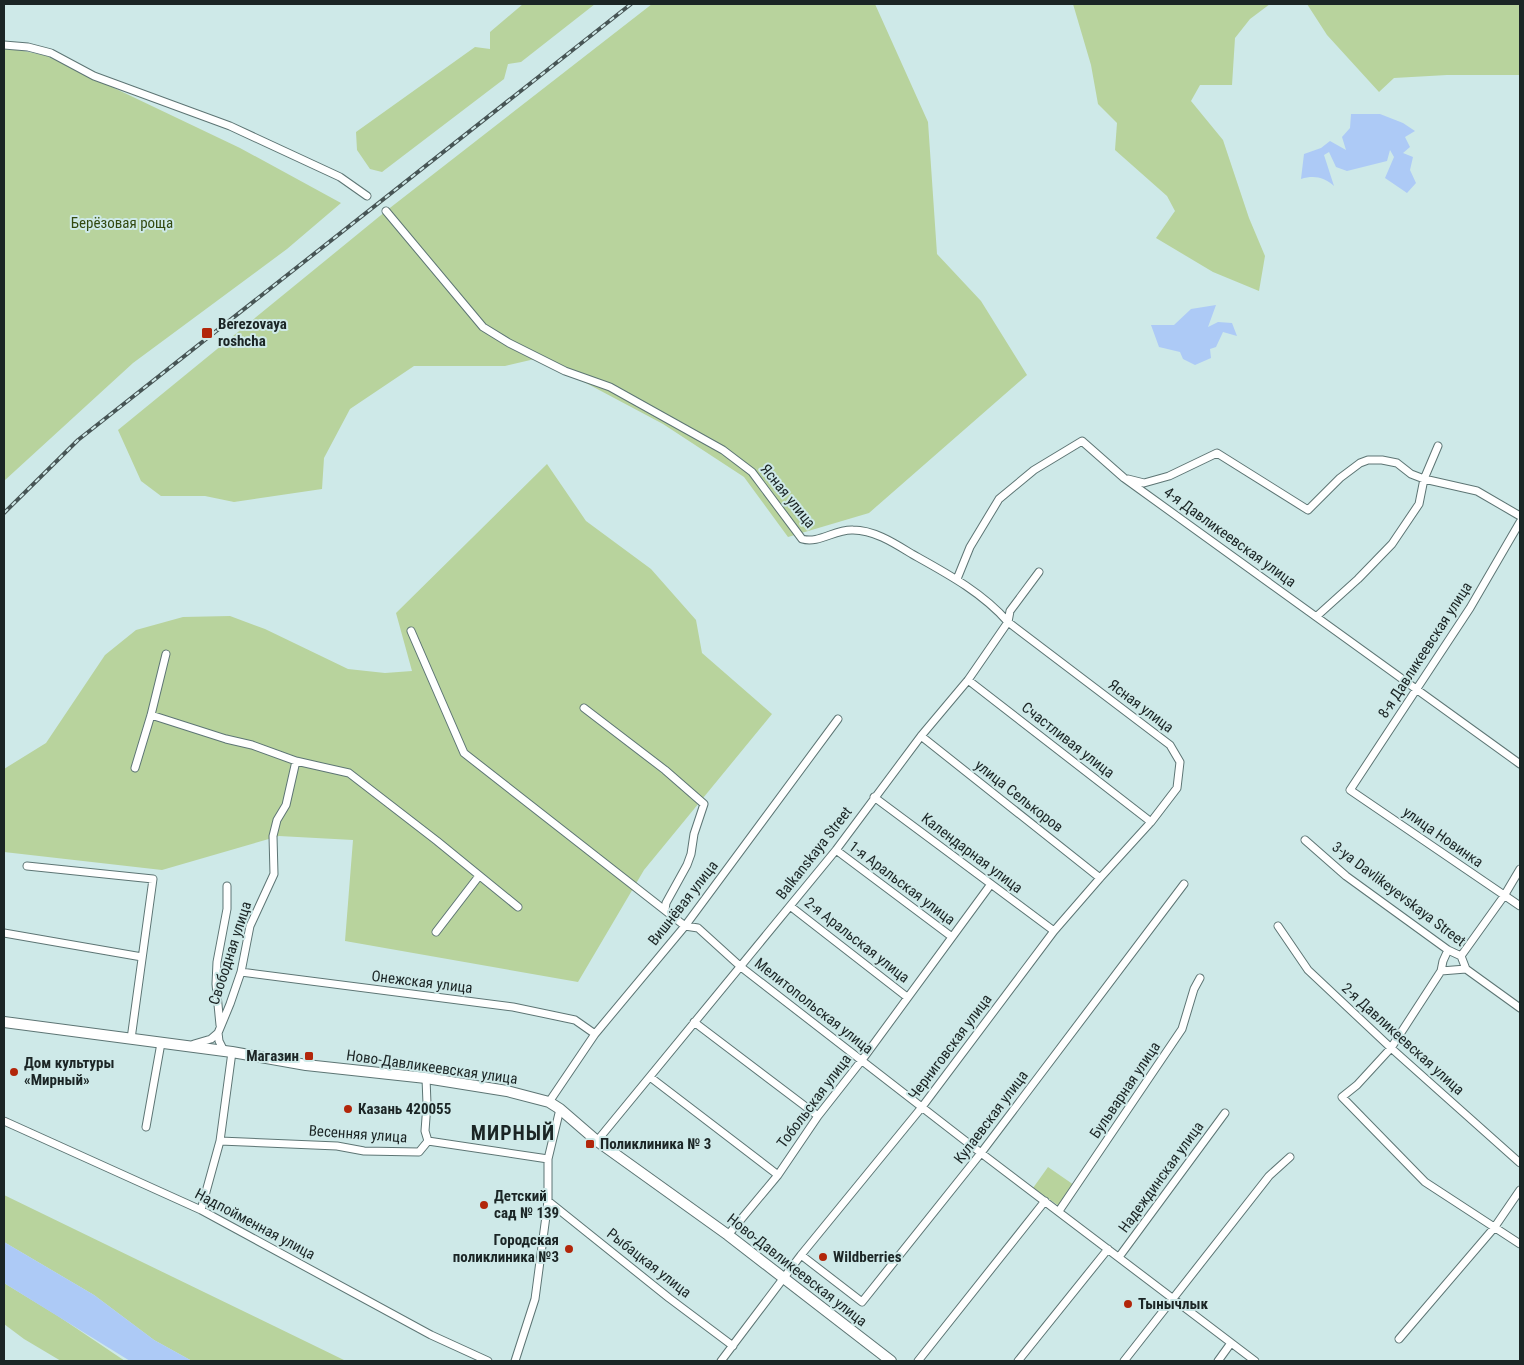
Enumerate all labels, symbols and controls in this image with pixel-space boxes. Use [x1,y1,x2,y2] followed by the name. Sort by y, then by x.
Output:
[71,214,173,232] park label: Берёзовая роща
[218,315,287,350] place label: Berezovaya roshcha
[200,326,214,340] marker: Berezovaya roshcha
[757,460,819,532] street label: Ясная улица
[1161,483,1299,591] street label: 4-я Давликеевская улица
[1374,579,1476,721] street label: 8-я Давликеевская улица
[1105,676,1177,736] street label: Ясная улица
[1018,698,1118,782] street label: Счастливая улица
[971,756,1067,836] street label: улица Селькоров
[772,803,856,903] street label: Balkanskaya Street
[1399,803,1487,871] street label: улица Новинка
[918,809,1026,897] street label: Календарная улица
[845,837,959,929] street label: 1-я Аральская улица
[1329,838,1469,950] street label: 3-ya Davlikeyevskaya Street
[644,857,722,949] street label: Вишнёвая улица
[801,893,913,987] street label: 2-я Аральская улица
[205,899,255,1007] street label: Свободная улица
[751,954,877,1058] street label: Мелитопольская улица
[370,967,474,997] street label: Онежская улица
[1338,979,1468,1099] street label: 2-я Давликеевская улица
[904,991,996,1103] street label: Черниговская улица
[1086,1038,1164,1142] street label: Бульварная улица
[345,1046,519,1088] street label: Ново-Давликеевская улица
[246,1047,299,1065] place label: Магазин
[303,1050,315,1062] marker: Магазин
[773,1051,855,1151] street label: Тобольская улица
[24,1054,114,1089] place label: Дом культуры «Мирный»
[8,1066,20,1078] marker: Дом культуры «Мирный»
[950,1067,1032,1167] street label: Кулаевская улица
[358,1100,451,1118] place label: Казань 420055
[342,1103,354,1115] marker: Казань 420055
[1115,1118,1207,1236] street label: Надеждинская улица
[471,1121,555,1145] district label: МИРНЫЙ
[308,1122,408,1146] street label: Весенняя улица
[600,1135,711,1153] place label: Поликлиника № 3
[584,1138,596,1150] marker: Поликлиника № 3
[192,1185,318,1263] street label: Надпойменная улица
[494,1187,559,1222] place label: Детский сад № 139
[478,1199,490,1211] marker: Детский сад № 139
[723,1210,871,1330] street label: Ново-Давликеевская улица
[603,1224,695,1302] street label: Рыбацкая улица
[453,1231,559,1266] place label: Городская поликлиника №3
[563,1243,575,1255] marker: Городская поликлиника №3
[833,1248,902,1266] place label: Wildberries
[817,1251,829,1263] marker: Wildberries
[1138,1295,1208,1313] place label: Тынычлык
[1122,1298,1134,1310] marker: Тынычлык

